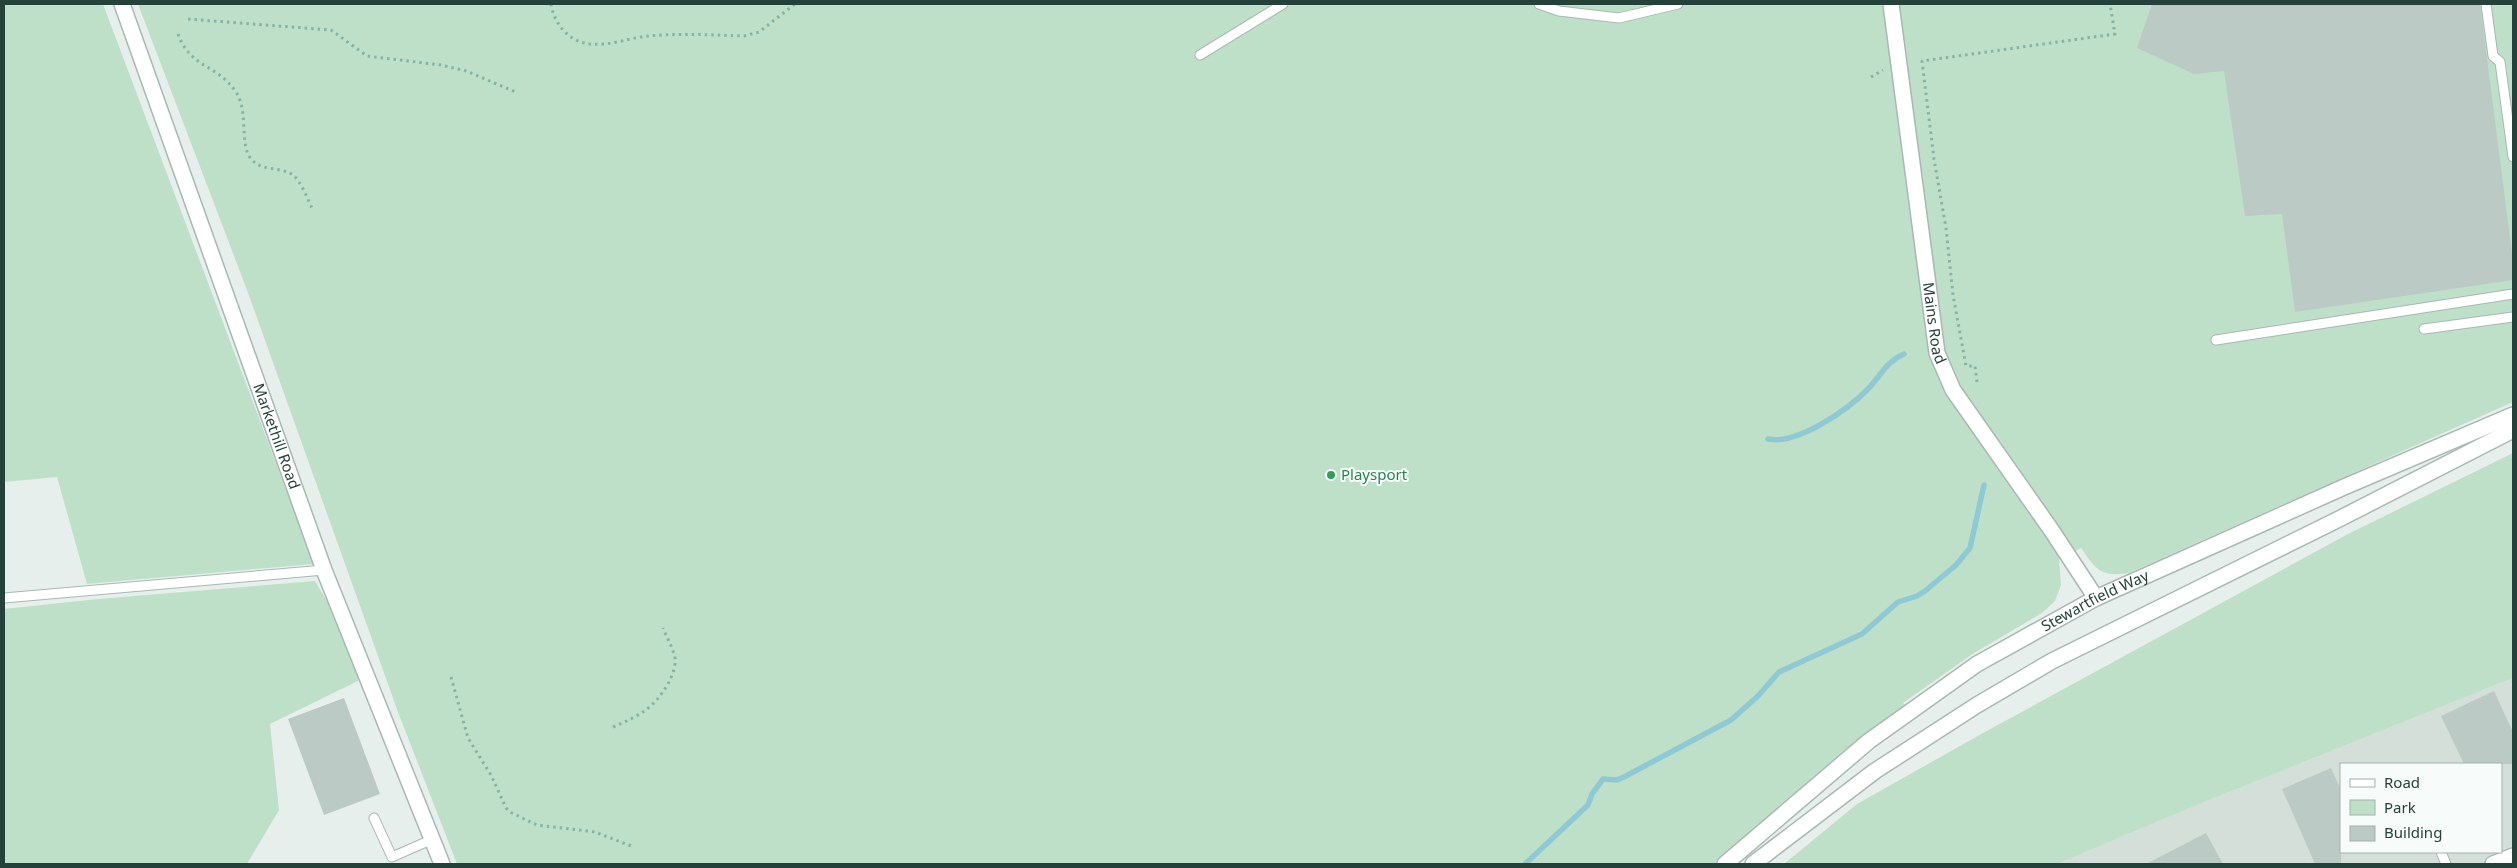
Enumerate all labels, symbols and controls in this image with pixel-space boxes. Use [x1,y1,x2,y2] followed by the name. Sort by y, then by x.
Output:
[1919,281,1952,367] street label: Mains Road
[249,380,305,492] street label: Markethill Road
[1341,464,1408,484] place label: Playsport
[1325,469,1337,481] marker: Playsport
[2037,565,2152,635] street label: Stewartfield Way
[2340,763,2502,853] legend
[2384,772,2420,792] text: Road
[2384,797,2416,817] text: Park
[2384,822,2442,842] text: Building

